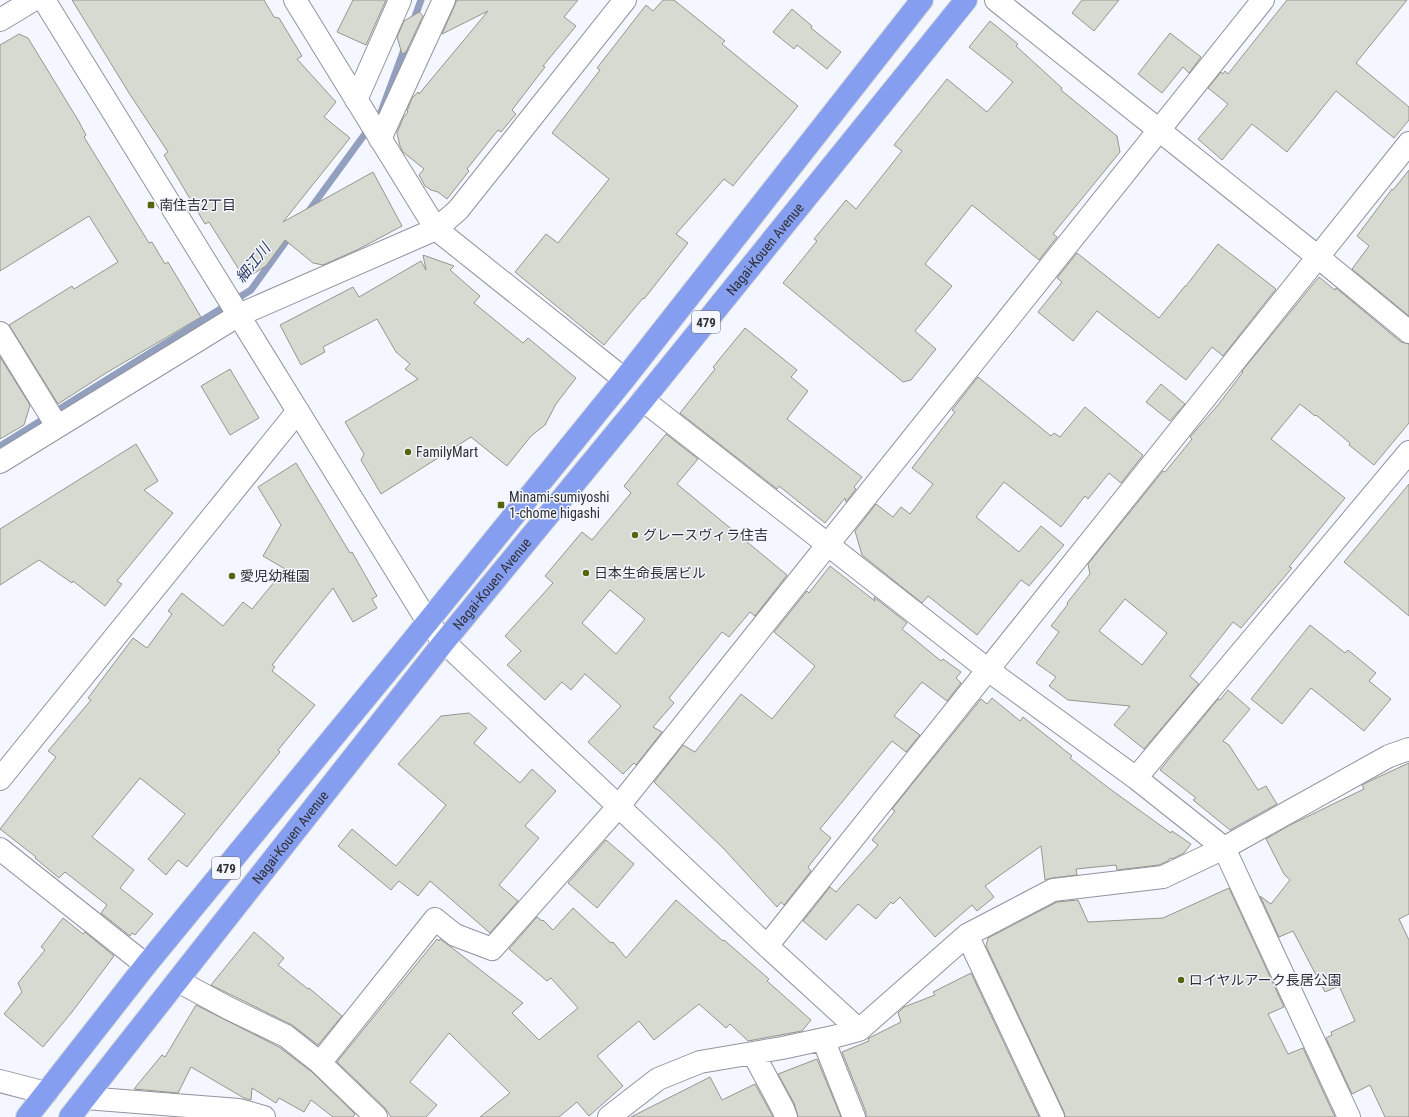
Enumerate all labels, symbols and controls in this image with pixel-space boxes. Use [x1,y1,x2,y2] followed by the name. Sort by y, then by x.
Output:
[159,197,236,213] place label: 南住吉2丁目
[723,199,807,298] street label: Nagai-Kouen Avenue
[146,200,156,210] marker: 南住吉2丁目
[232,238,275,286] water label: 細江川
[692,311,720,333] road number: 479
[416,444,478,460] place label: FamilyMart
[403,447,413,457] marker: FamilyMart
[509,489,610,521] place label: Minami-sumiyoshi 1-chome higashi
[496,500,506,510] marker: Minami-sumiyoshi 1-chome higashi
[643,527,768,543] place label: グレースヴィラ住吉
[630,530,640,540] marker: グレースヴィラ住吉
[450,534,535,633] street label: Nagai-Kouen Avenue
[594,565,706,581] place label: 日本生命長居ビル
[240,568,310,584] place label: 愛児幼稚園
[581,568,591,578] marker: 日本生命長居ビル
[227,571,237,581] marker: 愛児幼稚園
[249,787,332,887] street label: Nagai-Kouen Avenue
[212,857,240,879] road number: 479
[1189,972,1342,988] place label: ロイヤルアーク長居公園
[1176,975,1186,985] marker: ロイヤルアーク長居公園

